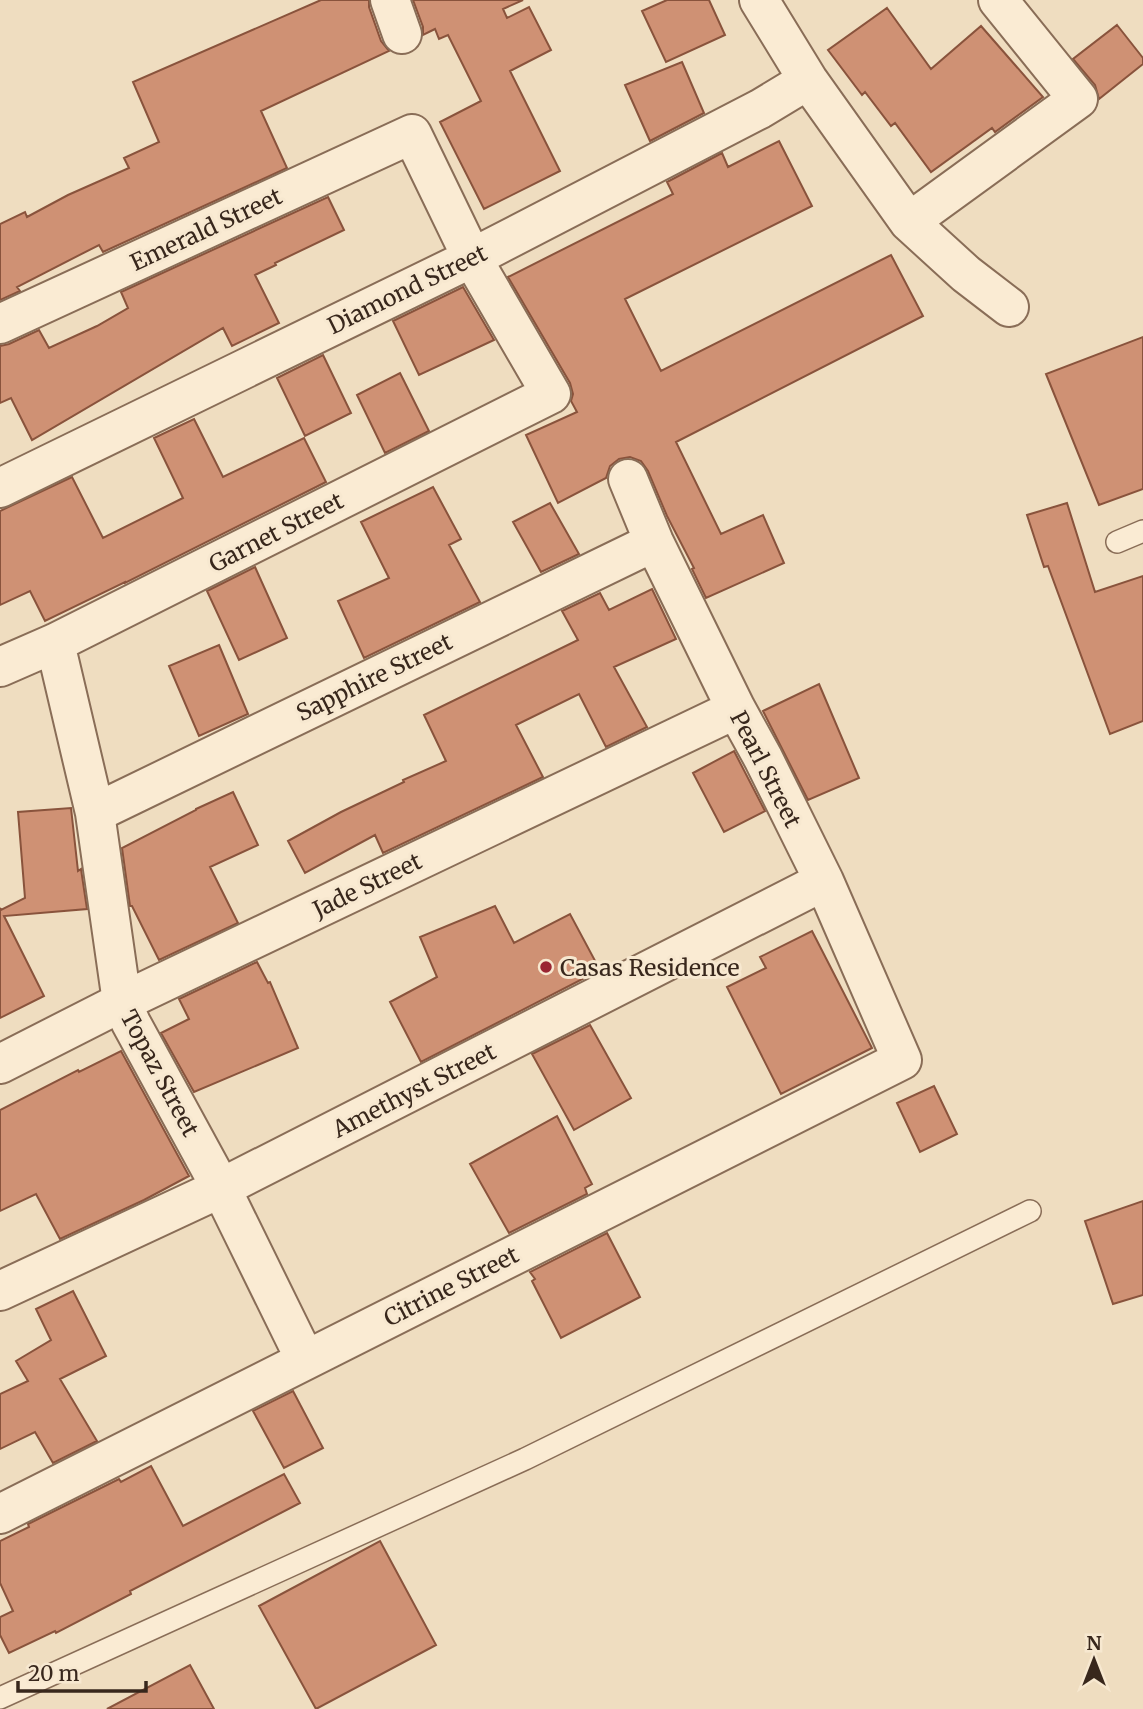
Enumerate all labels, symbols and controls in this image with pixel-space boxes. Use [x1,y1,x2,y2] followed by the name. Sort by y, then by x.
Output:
[126,181,287,277] street label: Emerald Street
[323,238,491,340] street label: Diamond Street
[204,486,348,578] street label: Garnet Street
[291,627,457,727] street label: Sapphire Street
[724,706,808,832] street label: Pearl Street
[307,846,426,924] street label: Jade Street
[560,953,740,982] place label: Casas Residence
[538,959,554,975] marker: Casas Residence
[115,1005,205,1141] street label: Topaz Street
[327,1036,500,1144] street label: Amethyst Street
[379,1240,523,1332] street label: Citrine Street
[1059,1625,1129,1695] north arrow
[1086,1631,1102,1655] text: N
[18,1650,145,1694] scale bar
[28,1660,80,1687] text: 20 m

